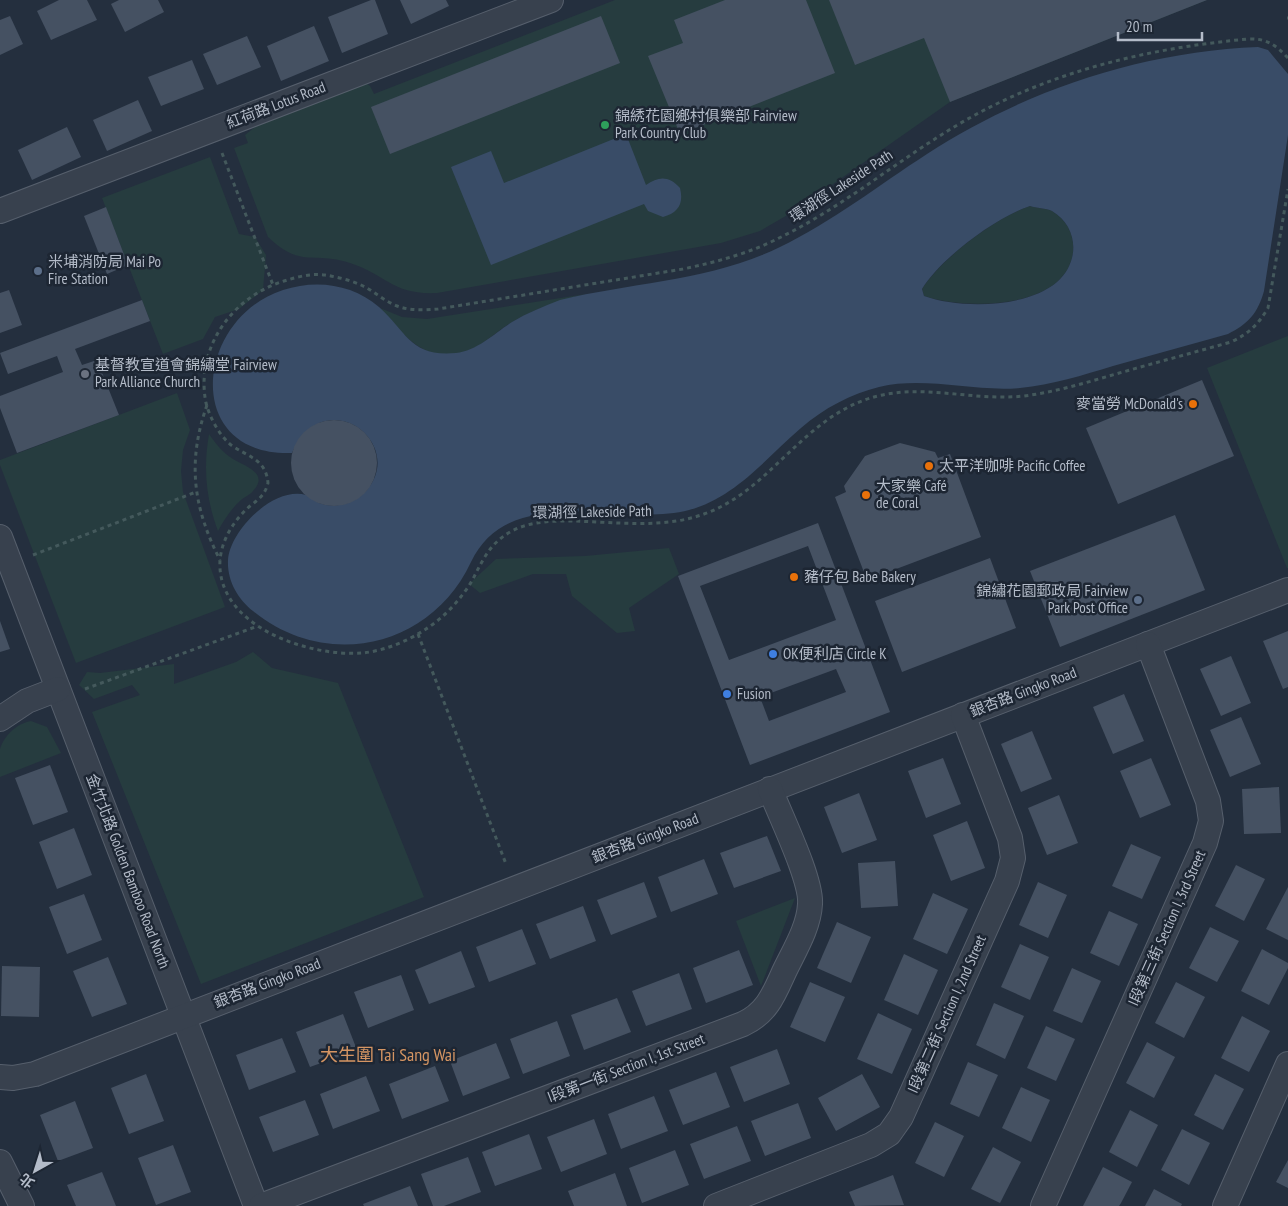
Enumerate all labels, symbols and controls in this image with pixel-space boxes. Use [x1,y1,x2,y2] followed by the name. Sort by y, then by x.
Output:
[1118,10,1202,42] scale bar
[1126,17,1152,36] text: 20 m
[224,77,328,132] street label: 紅荷路 Lotus Road
[615,106,797,142] place label: 錦綉花園鄉村俱樂部 Fairview Park Country Club
[599,119,611,131] marker: 錦綉花園鄉村俱樂部 Fairview Park Country Club
[786,145,896,226] street label: 環湖徑 Lakeside Path
[48,252,161,288] place label: 米埔消防局 Mai Po Fire Station
[32,265,44,277] marker: 米埔消防局 Mai Po Fire Station
[95,355,277,391] place label: 基督教宣道會錦繡堂 Fairview Park Alliance Church
[79,368,91,380] marker: 基督教宣道會錦繡堂 Fairview Park Alliance Church
[1076,394,1183,413] place label: 麥當勞 McDonald's
[1187,398,1199,410] marker: 麥當勞 McDonald's
[939,456,1086,475] place label: 太平洋咖啡 Pacific Coffee
[923,460,935,472] marker: 太平洋咖啡 Pacific Coffee
[876,476,947,512] place label: 大家樂 Café de Coral
[860,489,872,501] marker: 大家樂 Café de Coral
[532,501,652,522] street label: 環湖徑 Lakeside Path
[804,567,916,586] place label: 豬仔包 Babe Bakery
[788,571,800,583] marker: 豬仔包 Babe Bakery
[976,581,1128,617] place label: 錦繡花園郵政局 Fairview Park Post Office
[1132,594,1144,606] marker: 錦繡花園郵政局 Fairview Park Post Office
[783,644,887,663] place label: OK便利店 Circle K
[767,648,779,660] marker: OK便利店 Circle K
[967,662,1079,721] street label: 銀杏路 Gingko Road
[737,684,771,703] place label: Fusion
[721,688,733,700] marker: Fusion
[83,771,174,971] street label: 金竹北路 Golden Bamboo Road North
[589,808,701,867] street label: 銀杏路 Gingko Road
[1124,847,1209,1008] street label: I段第三街 Section I, 3rd Street
[903,932,990,1096] street label: I段第二街 Section I, 2nd Street
[211,953,323,1012] street label: 銀杏路 Gingko Road
[545,1029,707,1106] street label: I段第一街 Section I, 1st Street
[320,1043,456,1066] district label: 大生圍 Tai Sang Wai
[10,1146,60,1196] north arrow
[16,1170,38,1193] text: 北

